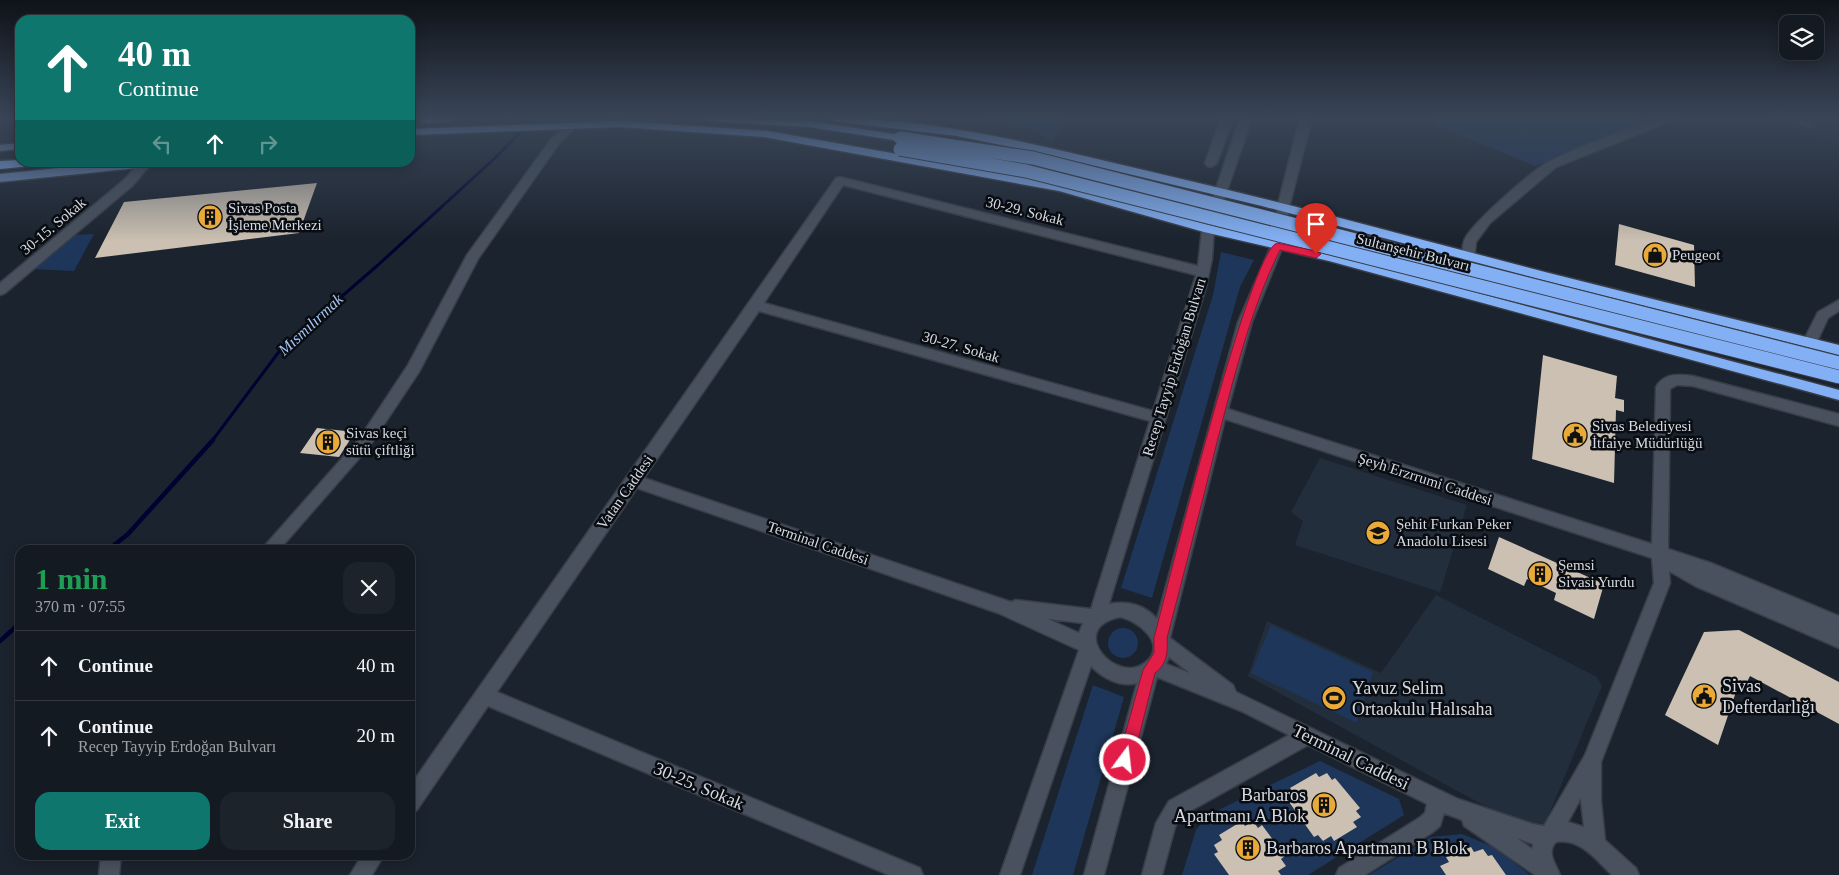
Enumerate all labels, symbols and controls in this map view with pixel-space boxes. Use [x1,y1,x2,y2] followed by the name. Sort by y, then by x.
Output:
[1779,15,1824,60] map controls
[1779,15,1824,60] button: layers
[35,35,100,100] icon: ahead
[118,35,191,74] text: 40 m
[118,76,199,101] text: Continue
[148,130,176,158] icon: left
[201,130,229,158] icon: ahead
[254,130,282,158] icon: right
[17,194,89,258] street label: 30-15. Sokak
[984,194,1066,229] street label: 30-29. Sokak
[228,200,322,233] place label: Sivas Posta İşleme Merkezi
[1295,203,1337,254] pin
[197,204,223,230] building icon: Sivas Posta İşleme Merkezi
[1302,210,1330,238] icon: arrive
[1355,230,1471,274] street label: Sultanşehir Bulvarı
[1642,242,1668,268] shop icon: Peugeot
[1672,247,1721,263] place label: Peugeot
[1139,276,1209,458] street label: Recep Tayyip Erdoğan Bulvarı
[274,290,347,359] water label: Mısmılırmak
[920,328,1002,366] street label: 30-27. Sokak
[1592,418,1703,451] place label: Sivas Belediyesi İtfaiye Müdürlüğü
[1562,422,1588,448] public building icon: Sivas Belediyesi İtfaiye Müdürlüğü
[346,425,415,458] place label: Sivas keçi sütü çiftliği
[315,429,341,455] building icon: Sivas keçi sütü çiftliği
[1356,450,1494,508] street label: Şeyh Erzrrumi Caddesi
[594,452,656,532] street label: Vatan Caddesi
[1396,516,1511,549] place label: Şehit Furkan Peker Anadolu Lisesi
[765,518,871,568] street label: Terminal Caddesi
[1365,520,1391,546] school or university icon: Şehit Furkan Peker Anadolu Lisesi
[1558,557,1635,590] place label: Şemsi Sivasi Yurdu
[1527,561,1553,587] building icon: Şemsi Sivasi Yurdu
[35,562,108,595] text: 1 min
[343,562,395,614] button: close
[35,598,125,615] text: 370 m · 07:55
[35,652,63,680] icon: ahead
[78,655,153,676] text: Continue
[356,655,395,676] text: 40 m
[1722,676,1815,717] place label: Sivas Defterdarlığı
[1352,678,1492,719] place label: Yavuz Selim Ortaokulu Halısaha
[1691,683,1717,709] public building icon: Sivas Defterdarlığı
[1321,685,1347,711] sports icon: Yavuz Selim Ortaokulu Halısaha
[78,716,153,737] text: Continue
[1289,720,1413,794] street label: Terminal Caddesi
[35,722,63,750] icon: ahead
[356,725,395,746] text: 20 m
[1098,733,1150,785] position arrow
[78,738,276,755] text: Recep Tayyip Erdoğan Bulvarı
[651,758,747,814] street label: 30-25. Sokak
[1174,785,1306,826] place label: Barbaros Apartmanı A Blok
[35,792,210,850] button: Exit
[220,792,395,850] button: Share
[1311,792,1337,818] building icon: Barbaros Apartmanı A Blok
[1235,835,1261,861] building icon: Barbaros Apartmanı B Blok
[1266,838,1467,858] place label: Barbaros Apartmanı B Blok

